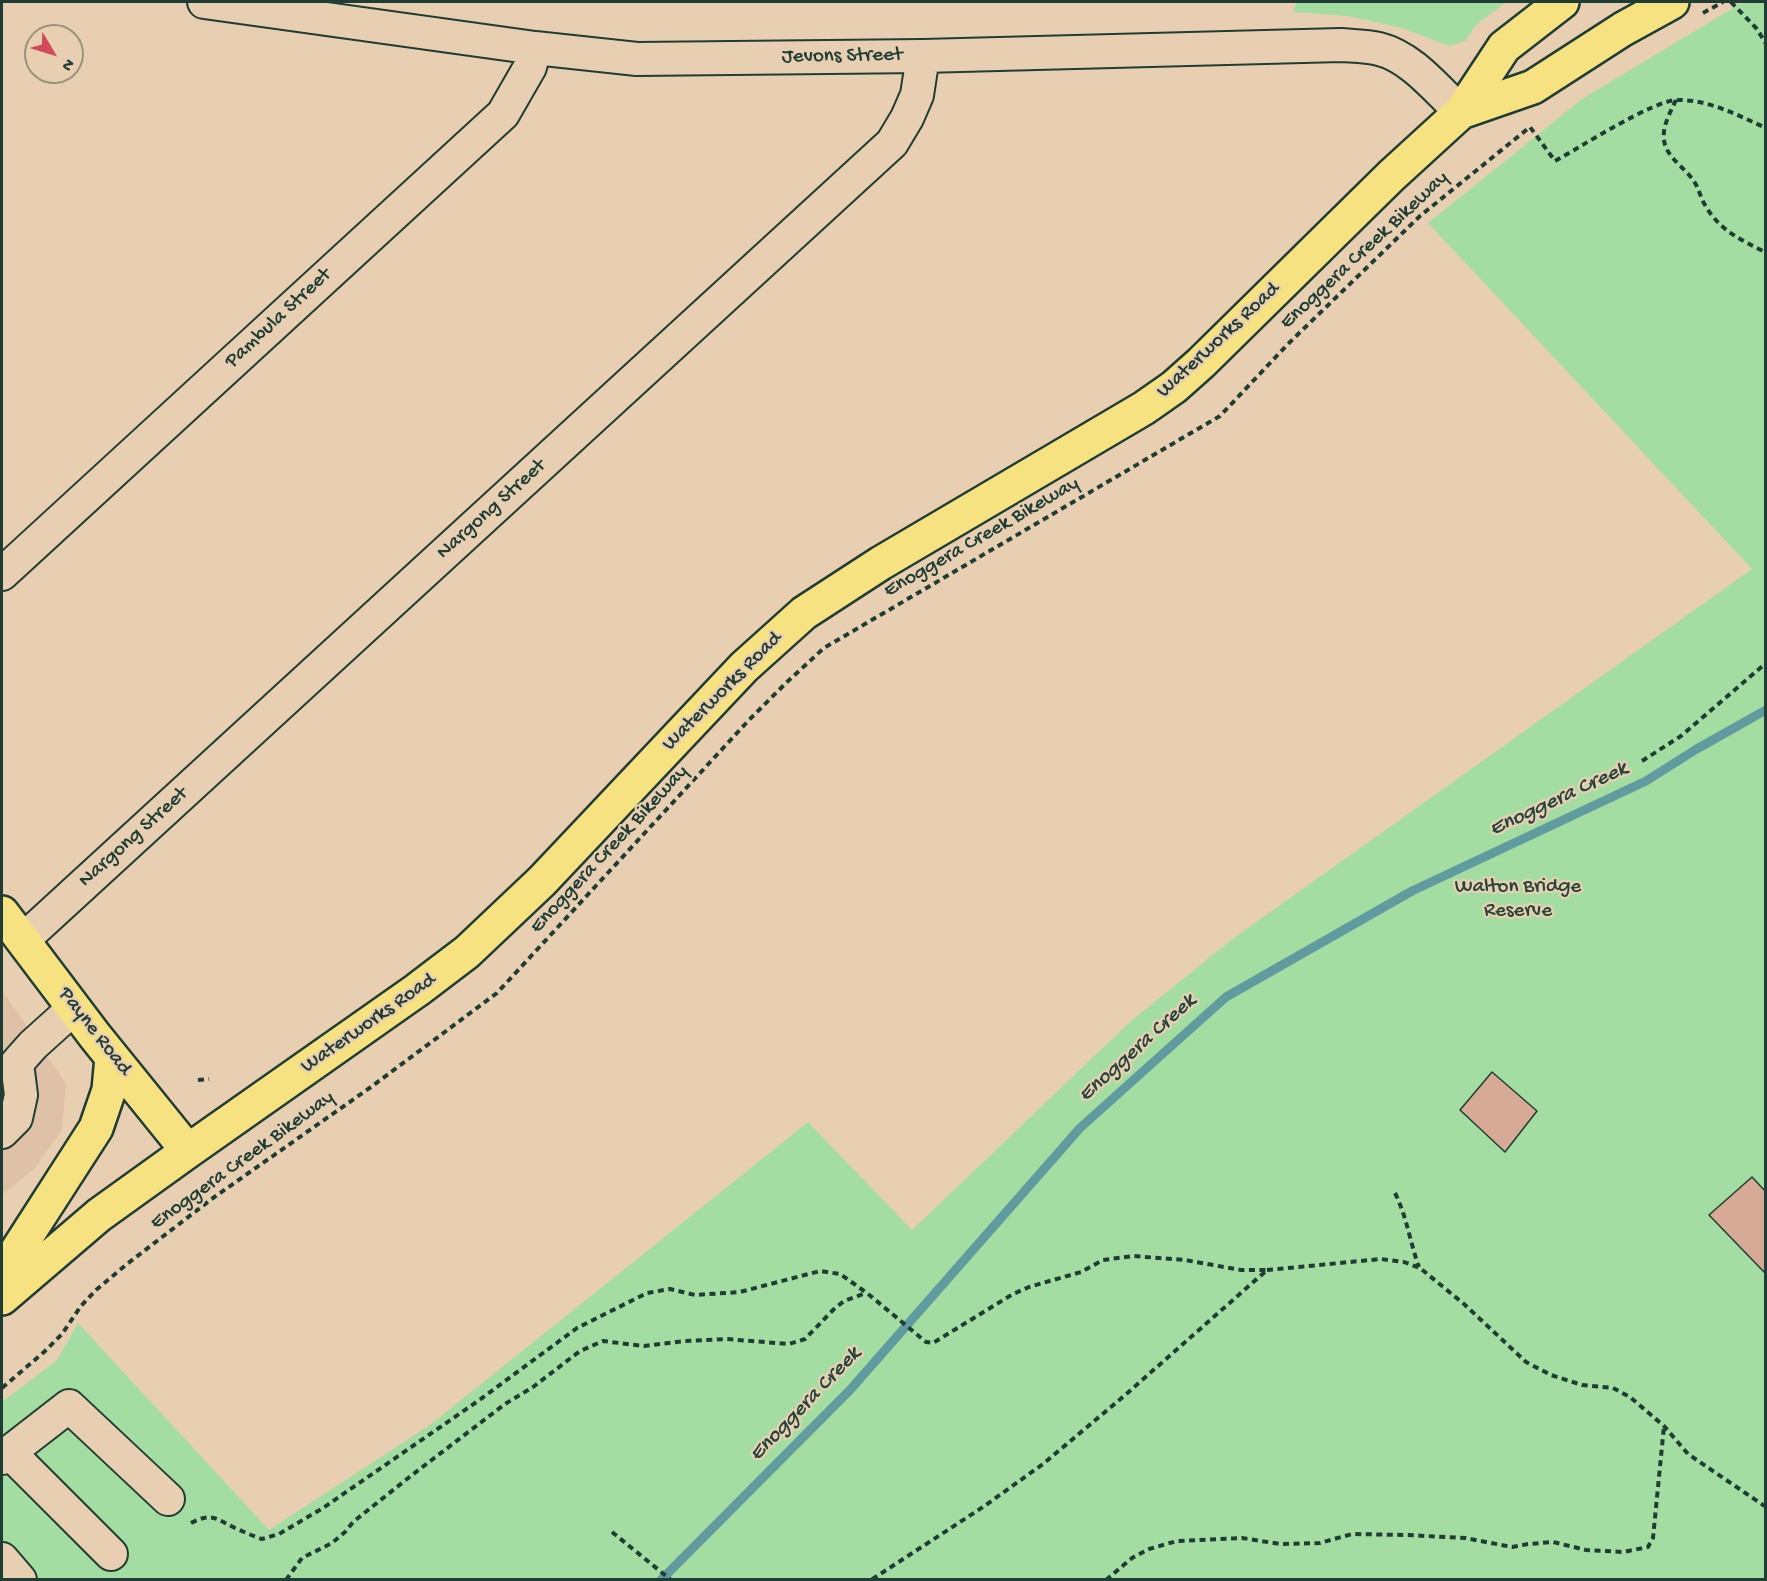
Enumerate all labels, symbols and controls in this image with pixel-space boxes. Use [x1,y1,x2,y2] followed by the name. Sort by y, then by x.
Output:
[24,24,84,84] north arrow
[781,43,903,71] street label: Jevons Street
[56,54,78,74] text: N
[1275,166,1455,336] street label: Enoggera Creek Bikeway
[221,263,337,375] street label: Pambula Street
[1152,278,1286,404] street label: Waterworks Road
[432,454,552,566] street label: Nargong Street
[880,472,1084,604] street label: Enoggera Creek Bikeway
[658,627,788,757] street label: Waterworks Road
[1486,756,1632,844] water label: Enoggera Creek
[525,760,695,940] street label: Enoggera Creek Bikeway
[74,782,194,894] street label: Nargong Street
[1455,875,1581,925] park label: Walton Bridge Reserve
[297,968,441,1080] street label: Waterworks Road
[52,983,136,1081] street label: Payne Road
[1074,989,1202,1109] water label: Enoggera Creek
[146,1086,340,1236] street label: Enoggera Creek Bikeway
[745,1342,867,1468] water label: Enoggera Creek

